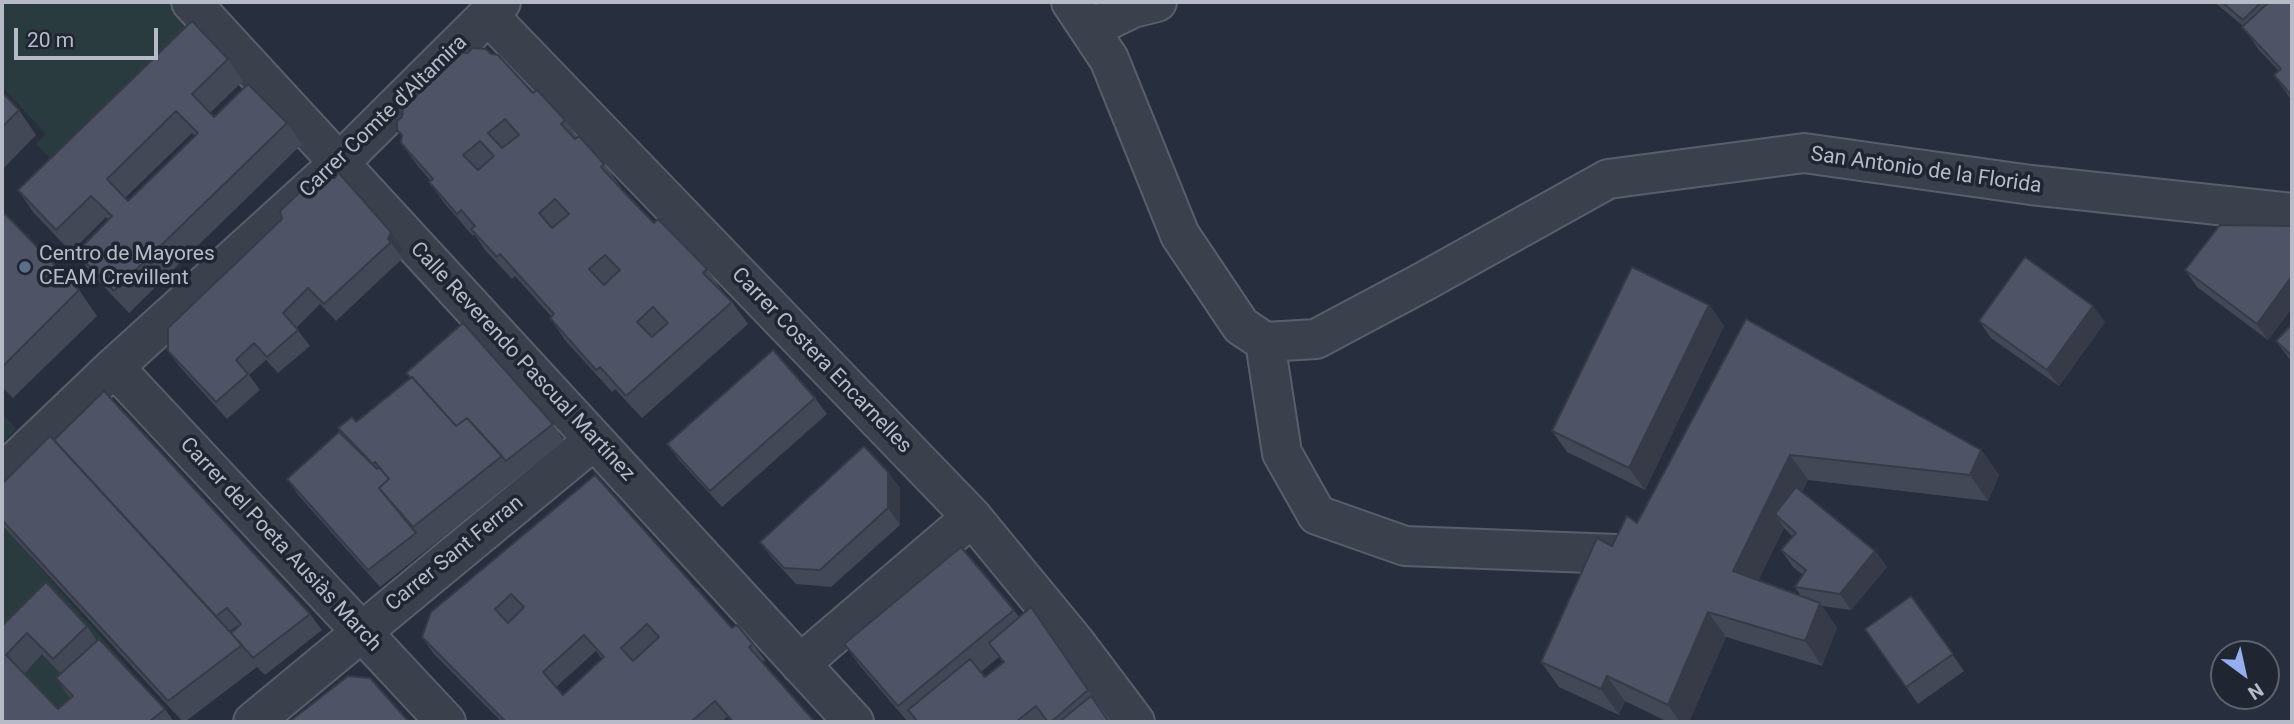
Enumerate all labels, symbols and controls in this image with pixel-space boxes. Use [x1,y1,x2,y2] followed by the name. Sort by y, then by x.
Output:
[18,14,161,58] scale bar
[27,28,74,52] text: 20 m
[295,31,473,203] street label: Carrer Comte d'Altamira
[1809,142,2043,200] street label: San Antonio de la Florida
[404,237,640,487] street label: Calle Reverendo Pascual Martínez
[39,242,215,292] place label: Centro de Mayores CEAM Crevillent
[17,259,33,275] marker: Centro de Mayores CEAM Crevillent
[726,263,916,459] street label: Carrer Costera Encarnelles
[174,433,386,657] street label: Carrer del Poeta Ausiàs March
[381,491,529,617] street label: Carrer Sant Ferran
[2210,640,2280,710] north arrow
[2244,678,2268,705] text: N

